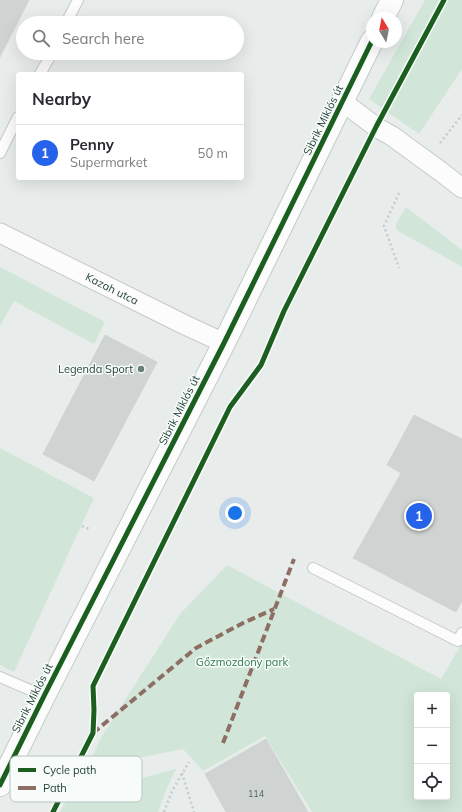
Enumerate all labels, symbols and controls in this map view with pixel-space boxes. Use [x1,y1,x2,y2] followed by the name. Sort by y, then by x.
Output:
[366,12,402,48] north arrow
[16,16,244,60] search box
[30,27,52,49] icon: search
[62,29,144,48] text: Search here
[300,82,346,157] street label: Sibrik Miklós út
[32,88,91,109] text: Nearby
[70,135,114,154] text: Penny
[41,145,49,161] text: 1
[198,145,228,161] text: 50 m
[70,154,147,170] text: Supermarket
[83,270,141,308] street label: Kazah utca
[58,362,133,376] place label: Legenda Sport
[136,364,146,374] marker: Legenda Sport
[155,373,203,447] street label: Sibrik Miklós út
[406,501,432,531] pin: 1
[225,503,245,523] your location
[196,655,288,669] park label: Gőzmozdony park
[8,661,56,735] street label: Sibrik Miklós út
[414,692,450,800] map controls
[414,692,450,728] button: +
[414,728,450,764] button: −
[10,756,142,802] legend
[43,763,96,777] text: Cycle path
[414,764,450,800] button: locate
[43,781,67,795] text: Path
[248,788,265,799] house number: 114

